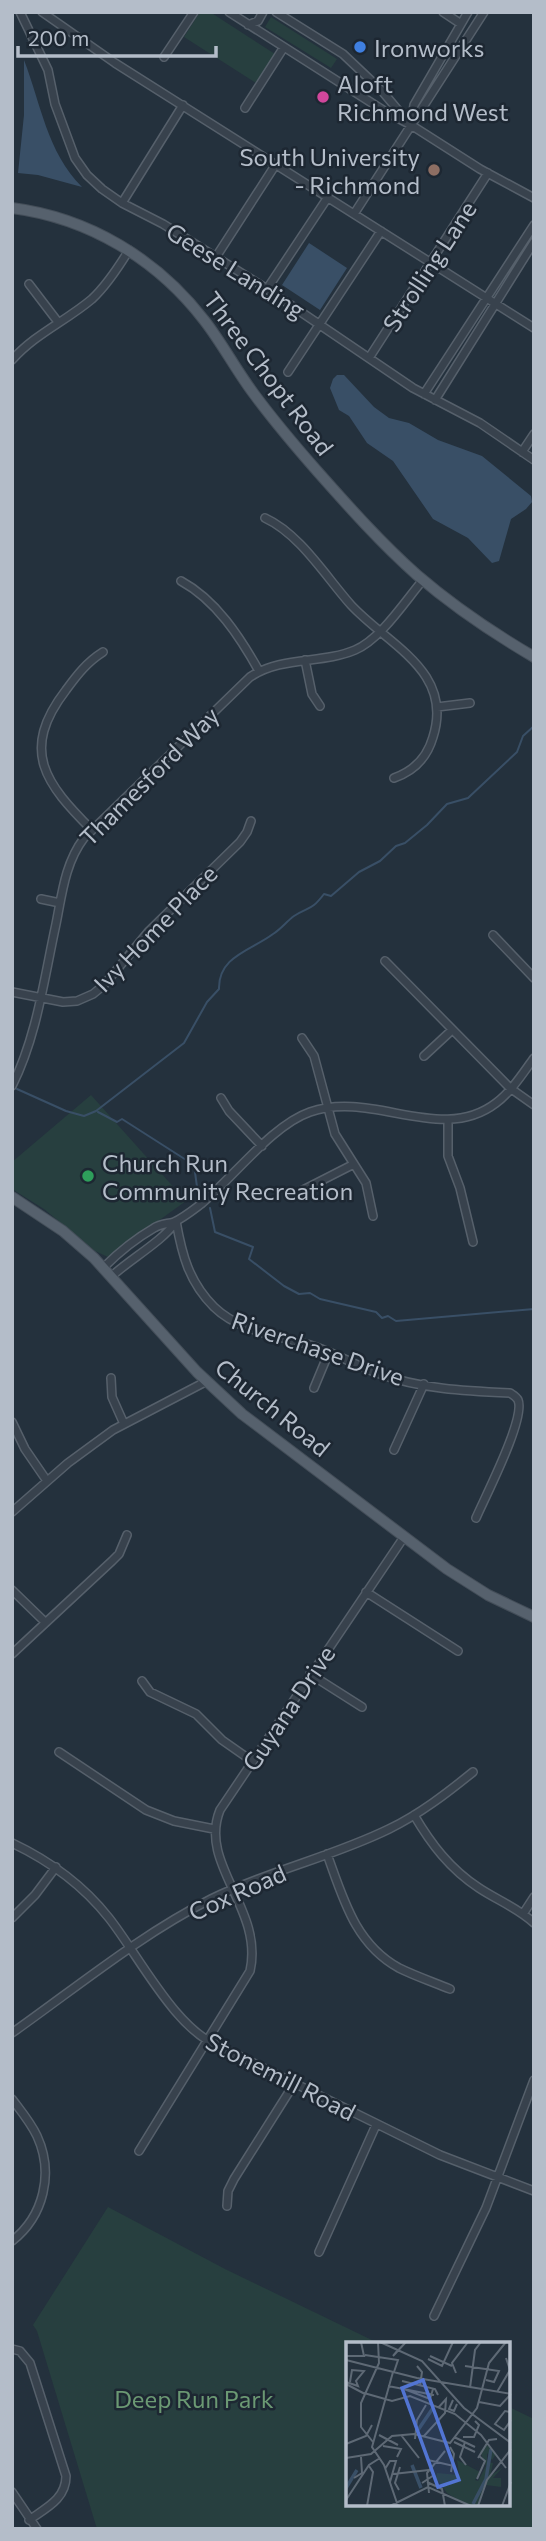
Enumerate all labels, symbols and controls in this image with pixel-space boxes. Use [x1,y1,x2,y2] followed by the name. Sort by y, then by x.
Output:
[18,14,215,58] scale bar
[28,25,89,50] text: 200 m
[374,33,484,62] place label: Ironworks
[352,39,368,55] marker: Ironworks
[337,69,509,126] place label: Aloft Richmond West
[315,89,331,105] marker: Aloft Richmond West
[239,142,420,199] place label: South University - Richmond
[426,162,442,178] marker: South University - Richmond
[376,195,482,337] street label: Strolling Lane
[161,216,311,324] street label: Geese Landing
[198,286,340,460] street label: Three Chopt Road
[73,700,225,852] street label: Thamesford Way
[87,859,223,997] street label: Ivy Home Place
[102,1148,353,1205] place label: Church Run Community Recreation
[80,1168,96,1184] marker: Church Run Community Recreation
[228,1305,408,1391] street label: Riverchase Drive
[210,1352,336,1462] street label: Church Road
[236,1640,340,1776] street label: Guyana Drive
[184,1858,290,1926] street label: Cox Road
[201,2026,361,2126] street label: Stonemill Road
[346,2342,511,2506] inset map
[114,2384,274,2413] park label: Deep Run Park

